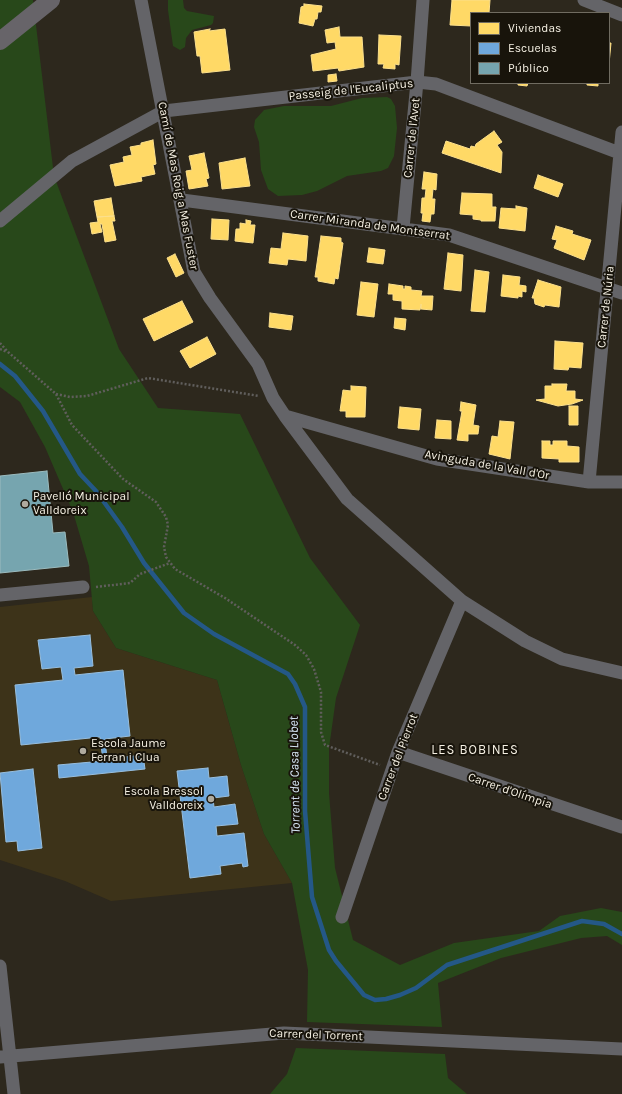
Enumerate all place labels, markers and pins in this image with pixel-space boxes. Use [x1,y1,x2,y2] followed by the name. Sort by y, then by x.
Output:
[33,490,130,518] place label: Pavelló Municipal Valldoreix
[20,499,30,509] marker: Pavelló Municipal Valldoreix
[91,737,166,765] place label: Escola Jaume Ferran i Clua
[78,746,88,756] marker: Escola Jaume Ferran i Clua
[124,785,203,813] place label: Escola Bressol Valldoreix
[206,794,216,804] marker: Escola Bressol Valldoreix

